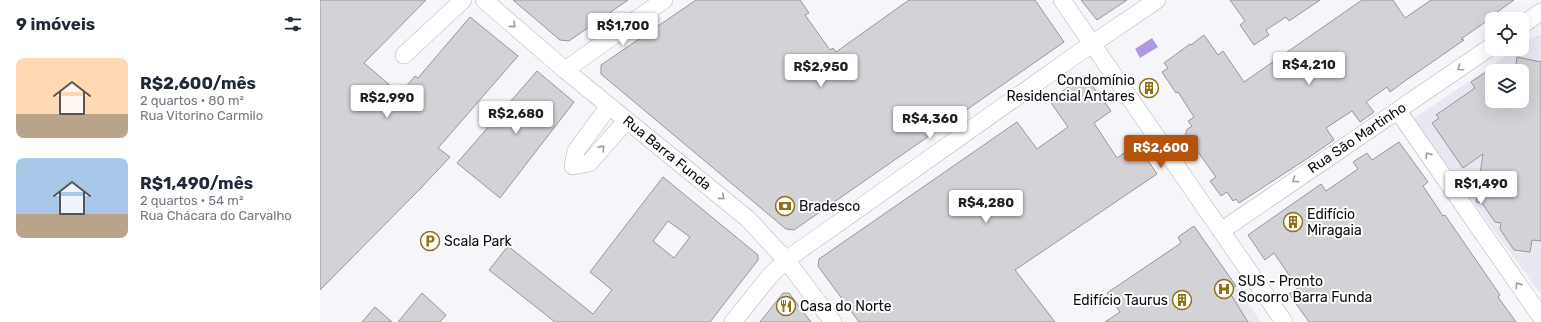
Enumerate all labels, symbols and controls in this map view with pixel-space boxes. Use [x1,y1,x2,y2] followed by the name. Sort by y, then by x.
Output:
[1485,12,1529,108] map controls
[1485,12,1529,56] button: locate
[282,13,304,35] icon: filters
[586,13,660,47] pin: R$1,700
[16,14,95,34] text: 9 imóveis
[597,18,649,33] text: R$1,700
[509,21,516,28] one-way arrow
[1272,52,1346,86] pin: R$4,210
[784,54,858,88] pin: R$2,950
[1282,57,1336,72] text: R$4,210
[794,59,848,74] text: R$2,950
[1457,63,1464,71] one-way arrow
[1485,64,1529,108] button: layers
[1006,72,1135,105] place label: Condomínio Residencial Antares
[140,73,256,93] text: R$2,600/mês
[48,74,96,122] icon: home
[1138,77,1160,99] building icon: Condomínio Residencial Antares
[350,85,424,119] pin: R$2,990
[360,90,414,105] text: R$2,990
[140,93,244,108] text: 2 quartos · 80 m²
[1305,99,1409,177] street label: Rua São Martinho
[479,101,553,135] pin: R$2,680
[488,106,544,121] text: R$2,680
[893,106,967,140] pin: R$4,360
[140,108,263,123] text: Rua Vitorino Carmilo
[902,111,958,126] text: R$4,360
[619,112,715,194] street label: Rua Barra Funda
[1124,135,1198,169] pin: R$2,600
[1133,140,1189,155] text: R$2,600
[598,145,605,153] one-way arrow
[1425,152,1433,159] one-way arrow
[1444,171,1518,205] pin: R$1,490
[140,173,253,193] text: R$1,490/mês
[48,174,96,222] icon: home
[1292,176,1299,183] one-way arrow
[1454,176,1508,191] text: R$1,490
[949,190,1023,224] pin: R$4,280
[140,193,243,208] text: 2 quartos · 54 m²
[717,193,724,200] one-way arrow
[774,195,796,217] bank icon: Bradesco
[958,195,1014,210] text: R$4,280
[799,198,860,215] place label: Bradesco
[1307,206,1362,239] place label: Edifício Miragaia
[140,208,292,223] text: Rua Chácara do Carvalho
[1282,211,1304,233] building icon: Edifício Miragaia
[419,230,441,252] parking icon: Scala Park
[444,233,513,250] place label: Scala Park
[1238,273,1372,306] place label: SUS - Pronto Socorro Barra Funda
[1213,278,1235,300] hospital icon: SUS - Pronto Socorro Barra Funda
[1515,282,1523,289] one-way arrow
[1171,289,1193,311] building icon: Edifício Taurus
[1073,292,1168,309] place label: Edifício Taurus
[775,295,797,317] restaurant icon: Casa do Norte
[800,298,892,315] place label: Casa do Norte

